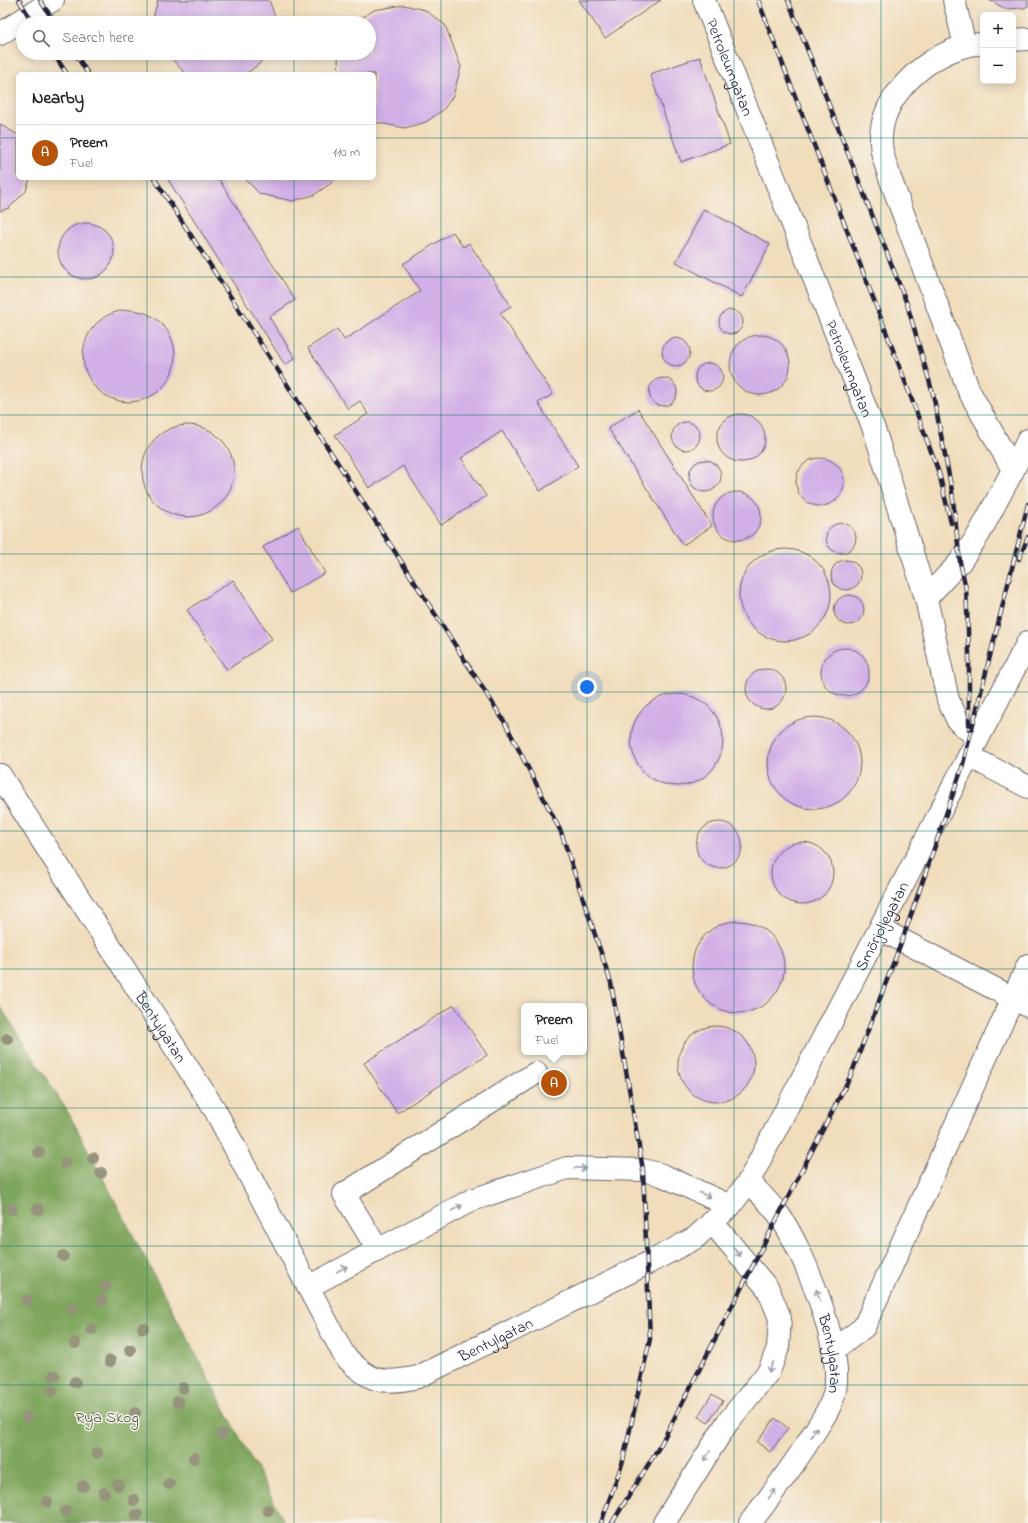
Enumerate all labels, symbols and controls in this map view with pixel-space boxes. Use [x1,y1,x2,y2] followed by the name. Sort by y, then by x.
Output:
[980,12,1016,84] map controls
[980,12,1016,48] button: +
[699,15,759,120] street label: Petroleumgatan
[16,16,376,60] search box
[30,27,52,49] icon: search
[62,27,134,49] text: Search here
[980,48,1016,84] button: −
[32,86,84,111] text: Nearby
[70,132,108,154] text: Preem
[41,143,49,162] text: A
[333,143,360,162] text: 110 m
[70,154,93,173] text: Fuel
[818,317,878,421] street label: Petroleumgatan
[577,677,597,697] your location
[850,878,916,976] street label: Smörjoljegatan
[127,986,192,1068] street label: Bentylgatan
[521,1003,587,1055] popup
[535,1009,573,1031] text: Preem
[535,1031,558,1050] text: Fuel
[541,1068,567,1098] pin: A
[573,1164,586,1172] one-way arrow
[699,1192,711,1199] one-way arrow
[451,1204,463,1211] one-way arrow
[733,1247,742,1257] one-way arrow
[336,1265,348,1272] one-way arrow
[814,1289,821,1302] one-way arrow
[810,1311,846,1395] street label: Bentylgatan
[454,1312,538,1370] street label: Bentylgatan
[766,1360,774,1372] one-way arrow
[75,1406,139,1430] park label: Rya Skog
[811,1426,819,1438] one-way arrow
[702,1450,710,1462] one-way arrow
[768,1489,777,1500] one-way arrow

